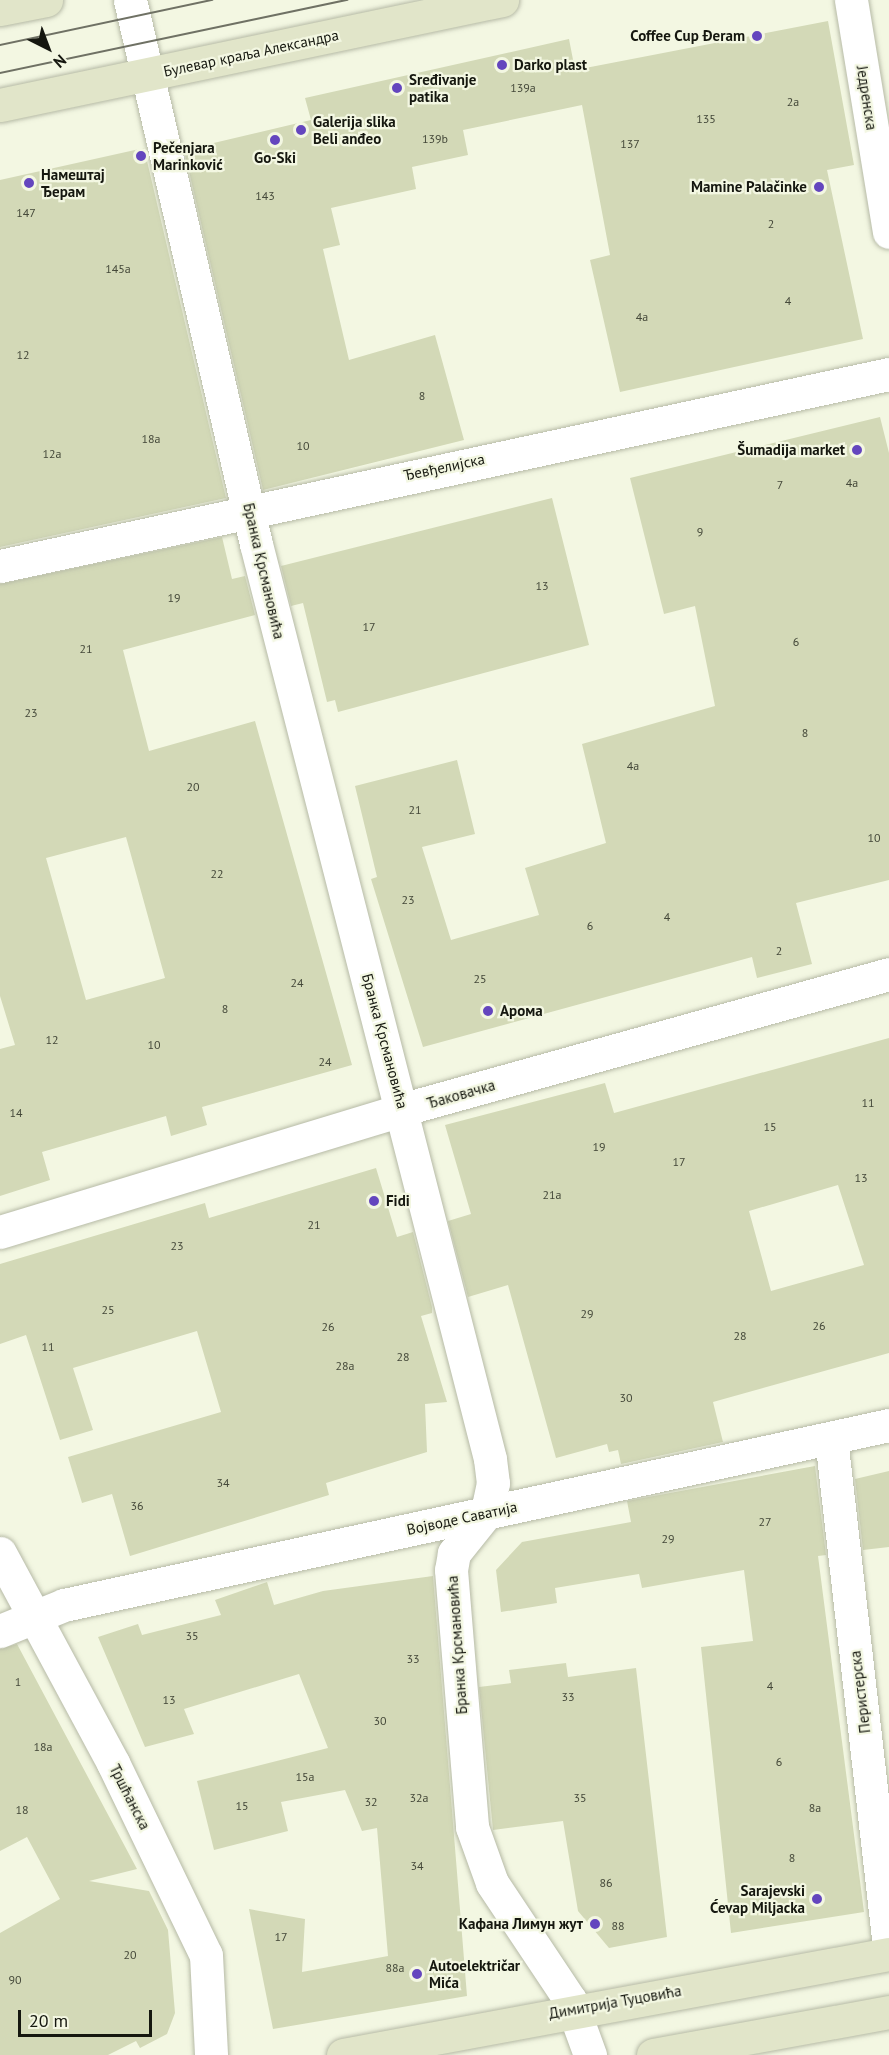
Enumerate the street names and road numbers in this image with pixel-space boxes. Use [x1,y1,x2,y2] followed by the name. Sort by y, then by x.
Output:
[161,26,341,80] street label: Булевар краља Александра
[853,65,881,131] street label: Једренска
[402,450,486,484] street label: Ђевђелијска
[240,501,288,641] street label: Бранка Крсмановића
[358,971,412,1111] street label: Бранка Крсмановића
[425,1076,497,1112] street label: Ђаковачка
[405,1498,519,1538] street label: Војводе Саватија
[443,1575,471,1715] street label: Бранка Крсмановића
[846,1650,874,1734] street label: Перистерска
[106,1761,154,1833] street label: Тршћанска
[547,1981,683,2023] street label: Димитрија Туцовића

